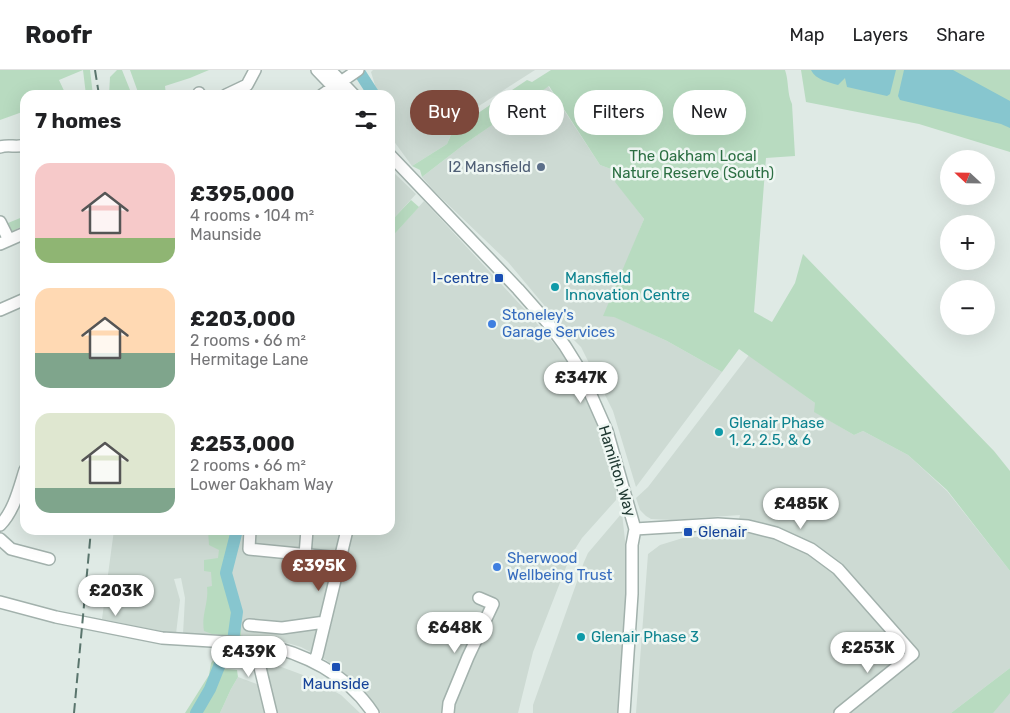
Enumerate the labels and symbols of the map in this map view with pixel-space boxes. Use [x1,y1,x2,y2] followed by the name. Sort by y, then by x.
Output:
[612,147,774,182] park label: The Oakham Local Nature Reserve (South)
[940,150,995,205] north arrow
[448,158,531,176] place label: I2 Mansfield
[535,161,547,173] marker: I2 Mansfield
[432,269,489,287] place label: I-centre
[565,269,690,304] place label: Mansfield Innovation Centre
[493,272,505,284] marker: I-centre
[549,281,561,293] marker: Mansfield Innovation Centre
[502,306,615,341] place label: Stoneley's Garage Services
[486,318,498,330] marker: Stoneley's Garage Services
[546,362,616,404] pin: £347K
[729,414,824,449] place label: Glenair Phase 1, 2, 2.5, & 6
[595,423,639,519] street label: Hamilton Way
[713,426,725,438] marker: Glenair Phase 1, 2, 2.5, & 6
[766,488,836,530] pin: £485K
[698,523,747,541] place label: Glenair
[682,526,694,538] marker: Glenair
[507,549,613,584] place label: Sherwood Wellbeing Trust
[284,550,354,592] pin: £395K
[491,561,503,573] marker: Sherwood Wellbeing Trust
[81,574,151,617] pin: £203K
[420,612,490,654] pin: £648K
[591,628,699,646] place label: Glenair Phase 3
[575,631,587,643] marker: Glenair Phase 3
[833,632,903,674] pin: £253K
[214,636,284,678] pin: £439K
[330,661,342,673] marker: Maunside
[303,675,369,693] place label: Maunside

